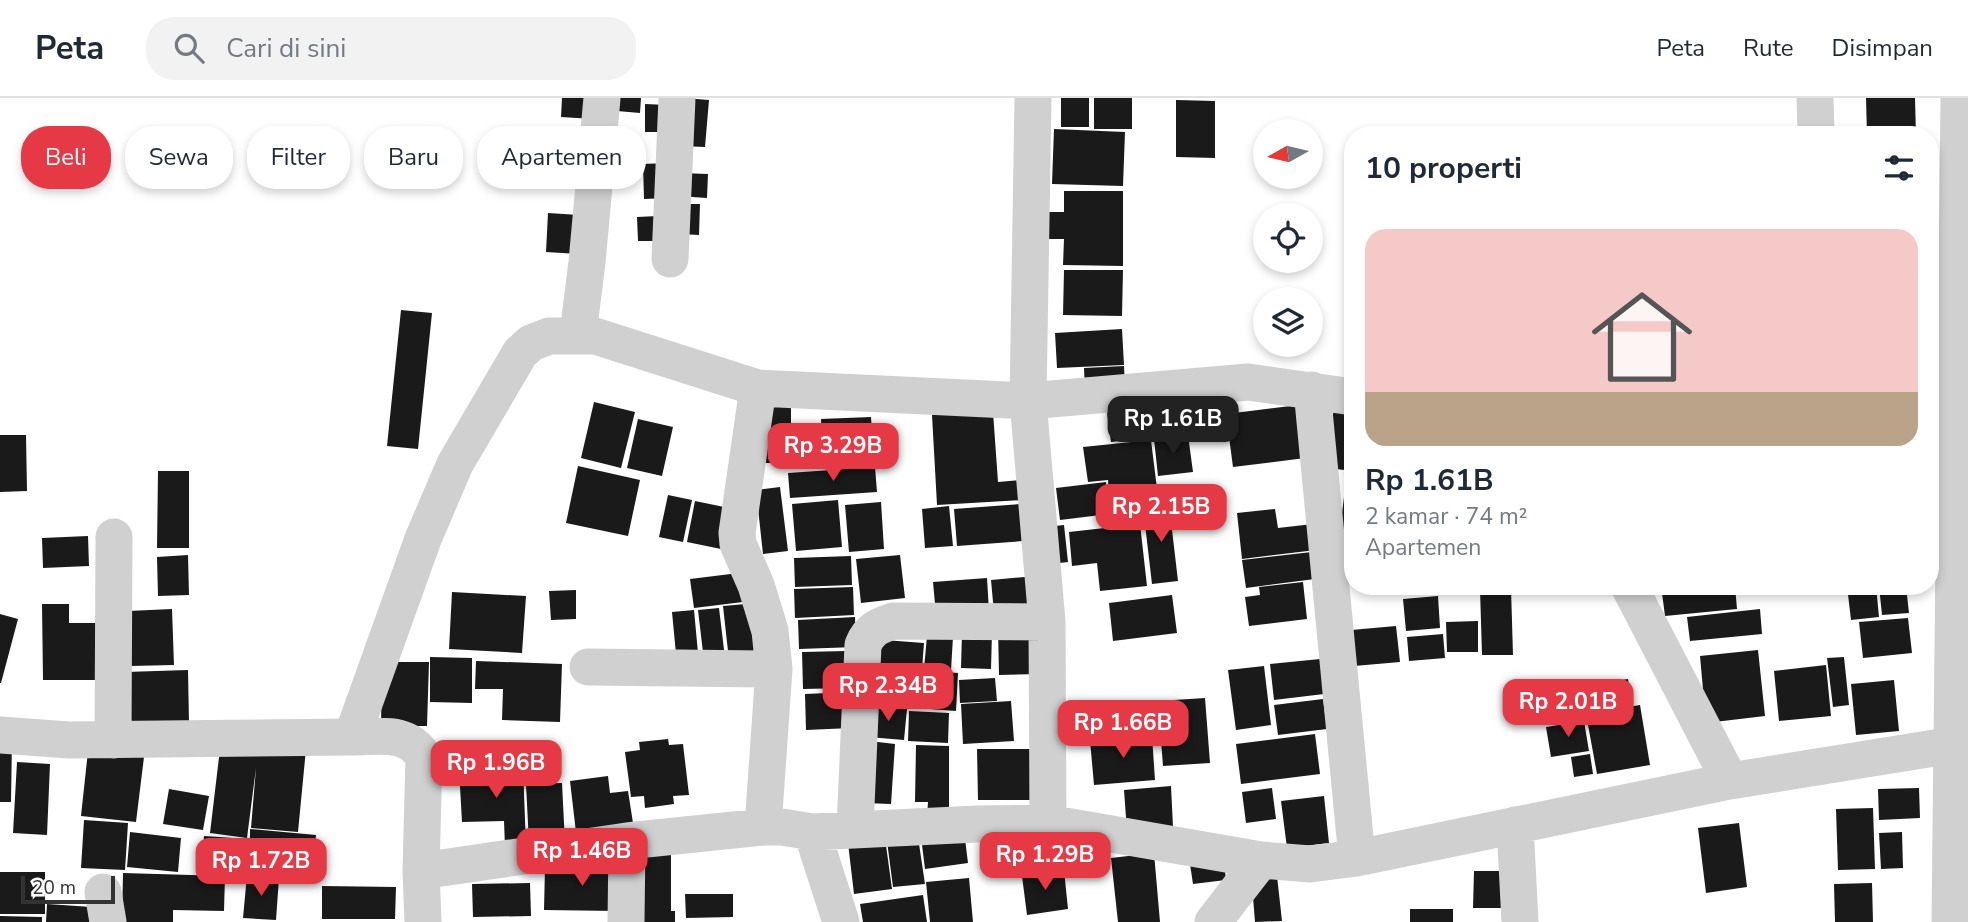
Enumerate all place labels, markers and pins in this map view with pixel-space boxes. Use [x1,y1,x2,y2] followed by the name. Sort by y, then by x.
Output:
[1101,396,1245,456] pin: Rp 1.61B
[761,424,905,483] pin: Rp 3.29B
[1089,484,1233,544] pin: Rp 2.15B
[816,664,960,723] pin: Rp 2.34B
[1496,680,1640,739] pin: Rp 2.01B
[1051,700,1195,760] pin: Rp 1.66B
[424,740,568,800] pin: Rp 1.96B
[510,828,654,888] pin: Rp 1.46B
[973,832,1117,892] pin: Rp 1.29B
[189,838,333,898] pin: Rp 1.72B

